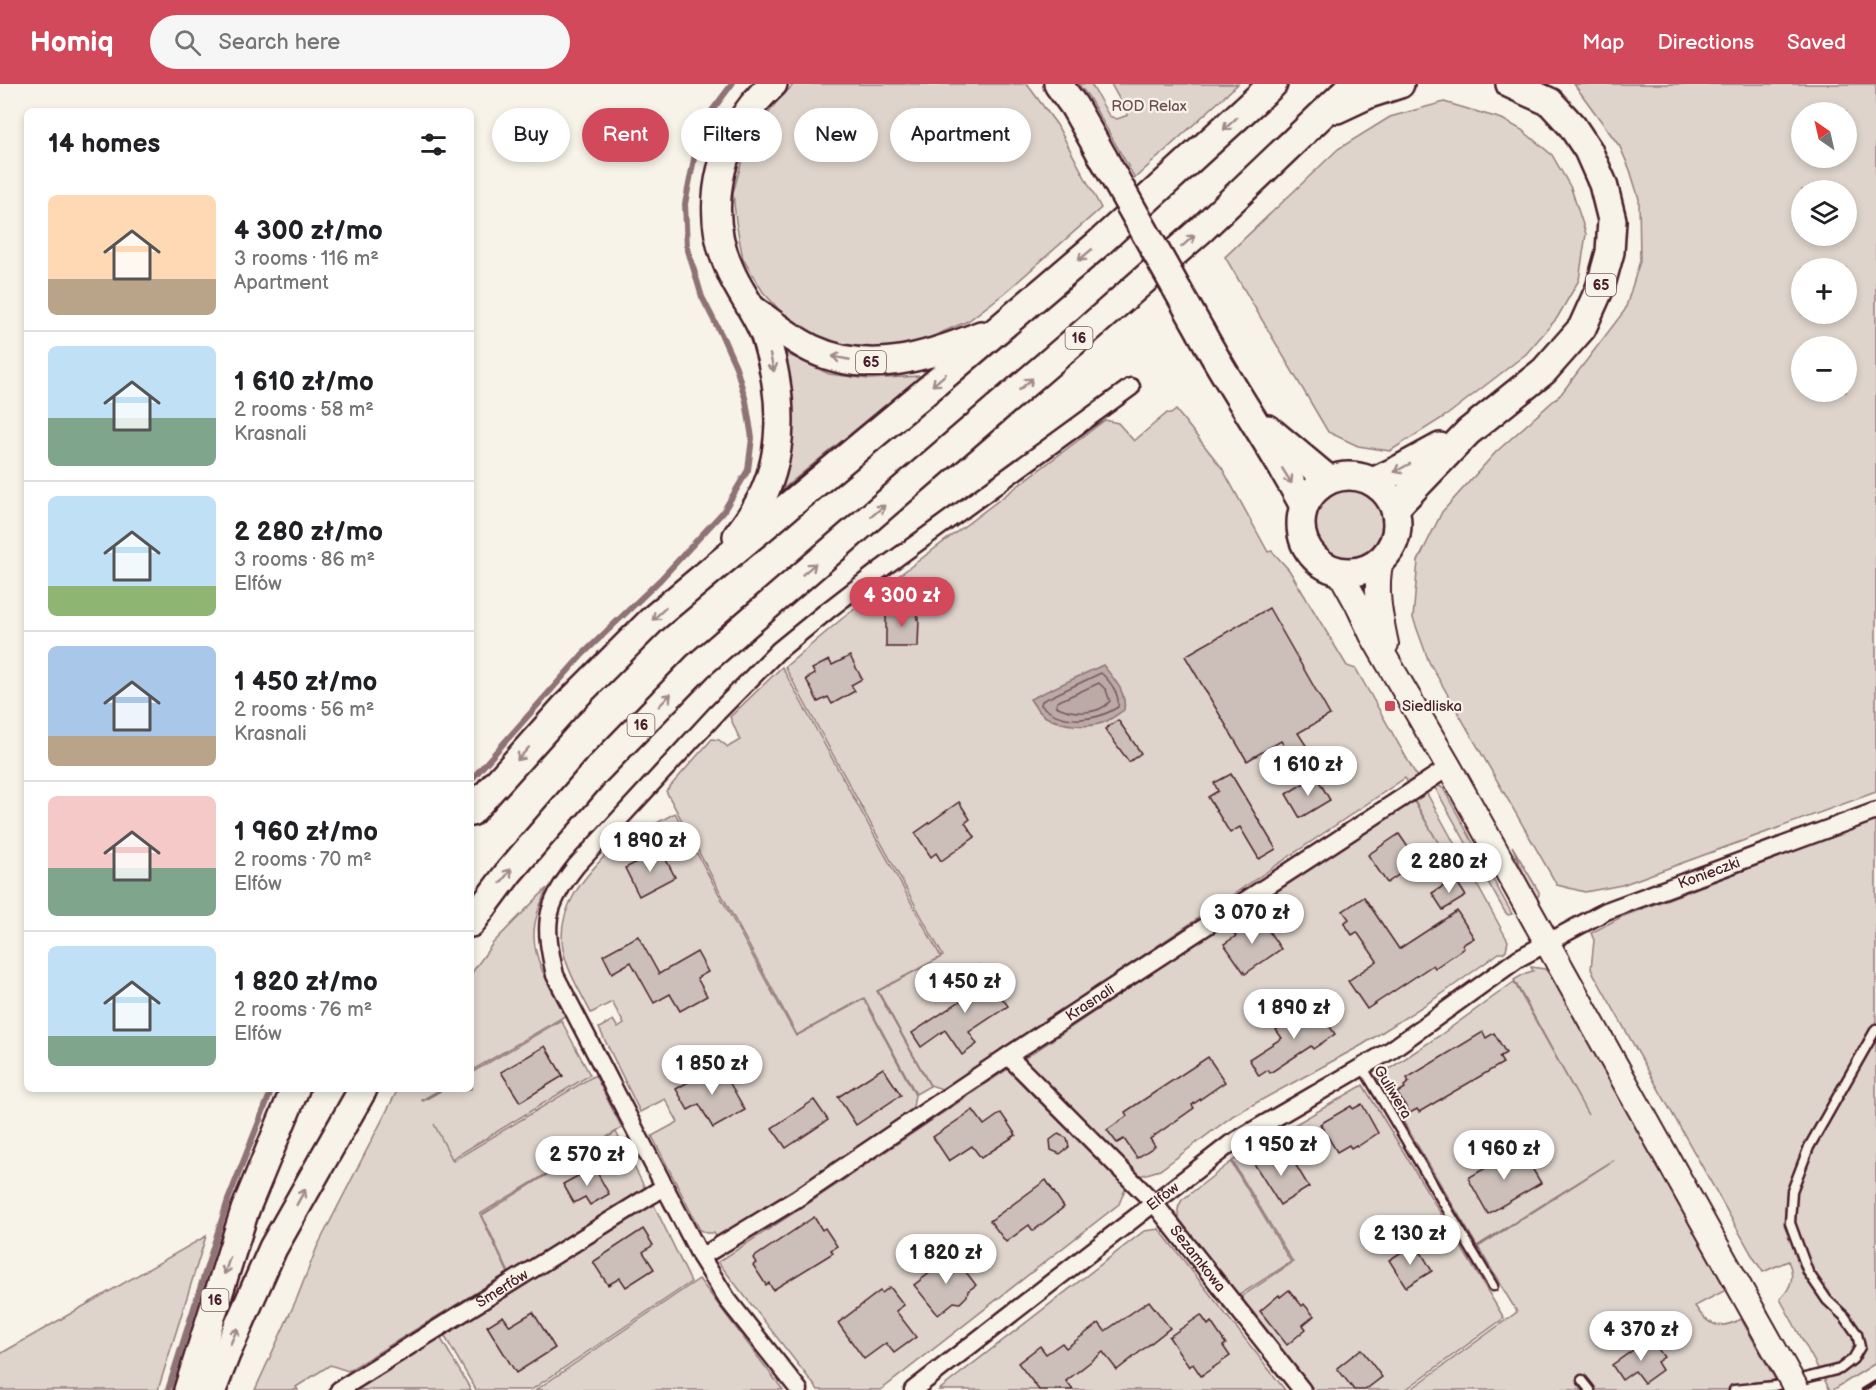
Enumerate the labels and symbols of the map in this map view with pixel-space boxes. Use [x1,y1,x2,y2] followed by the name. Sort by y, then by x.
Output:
[1111,97,1187,116] park label: ROD Relax
[1791,102,1857,168] north arrow
[1222,117,1237,131] one-way arrow
[1180,234,1195,248] one-way arrow
[1077,248,1093,261] one-way arrow
[1586,274,1616,296] road number: 65
[1066,327,1092,349] road number: 16
[856,351,886,373] road number: 65
[832,352,851,363] one-way arrow
[766,353,778,372] one-way arrow
[932,373,947,387] one-way arrow
[1018,377,1034,390] one-way arrow
[1394,463,1412,474] one-way arrow
[1282,467,1294,484] one-way arrow
[870,504,886,517] one-way arrow
[801,562,816,576] one-way arrow
[840,577,964,628] pin: 4 300 zł
[651,607,666,621] one-way arrow
[658,693,672,708] one-way arrow
[1402,697,1462,716] place label: Siedliska
[1383,699,1397,713] marker: Siedliska
[628,714,654,736] road number: 16
[516,746,530,761] one-way arrow
[1246,746,1370,797] pin: 1 610 zł
[588,822,712,873] pin: 1 890 zł
[1387,843,1511,894] pin: 2 280 zł
[1675,853,1743,894] street label: Konieczki
[500,868,513,884] one-way arrow
[1190,894,1314,945] pin: 3 070 zł
[903,963,1027,1014] pin: 1 450 zł
[1062,980,1118,1026] street label: Krasnali
[1232,989,1356,1040] pin: 1 890 zł
[650,1045,774,1096] pin: 1 850 zł
[1369,1062,1416,1122] street label: Guliwera
[1219,1126,1343,1177] pin: 1 950 zł
[1442,1130,1566,1181] pin: 1 960 zł
[525,1136,649,1187] pin: 2 570 zł
[1143,1178,1183,1215] street label: Elfów
[296,1188,307,1206] one-way arrow
[1348,1215,1472,1266] pin: 2 130 zł
[1165,1222,1230,1296] street label: Sezamkowa
[884,1234,1008,1285] pin: 1 820 zł
[220,1256,231,1275] one-way arrow
[472,1265,532,1312] street label: Smerfów
[202,1289,228,1311] road number: 16
[1579,1311,1703,1362] pin: 4 370 zł
[228,1327,240,1345] one-way arrow

